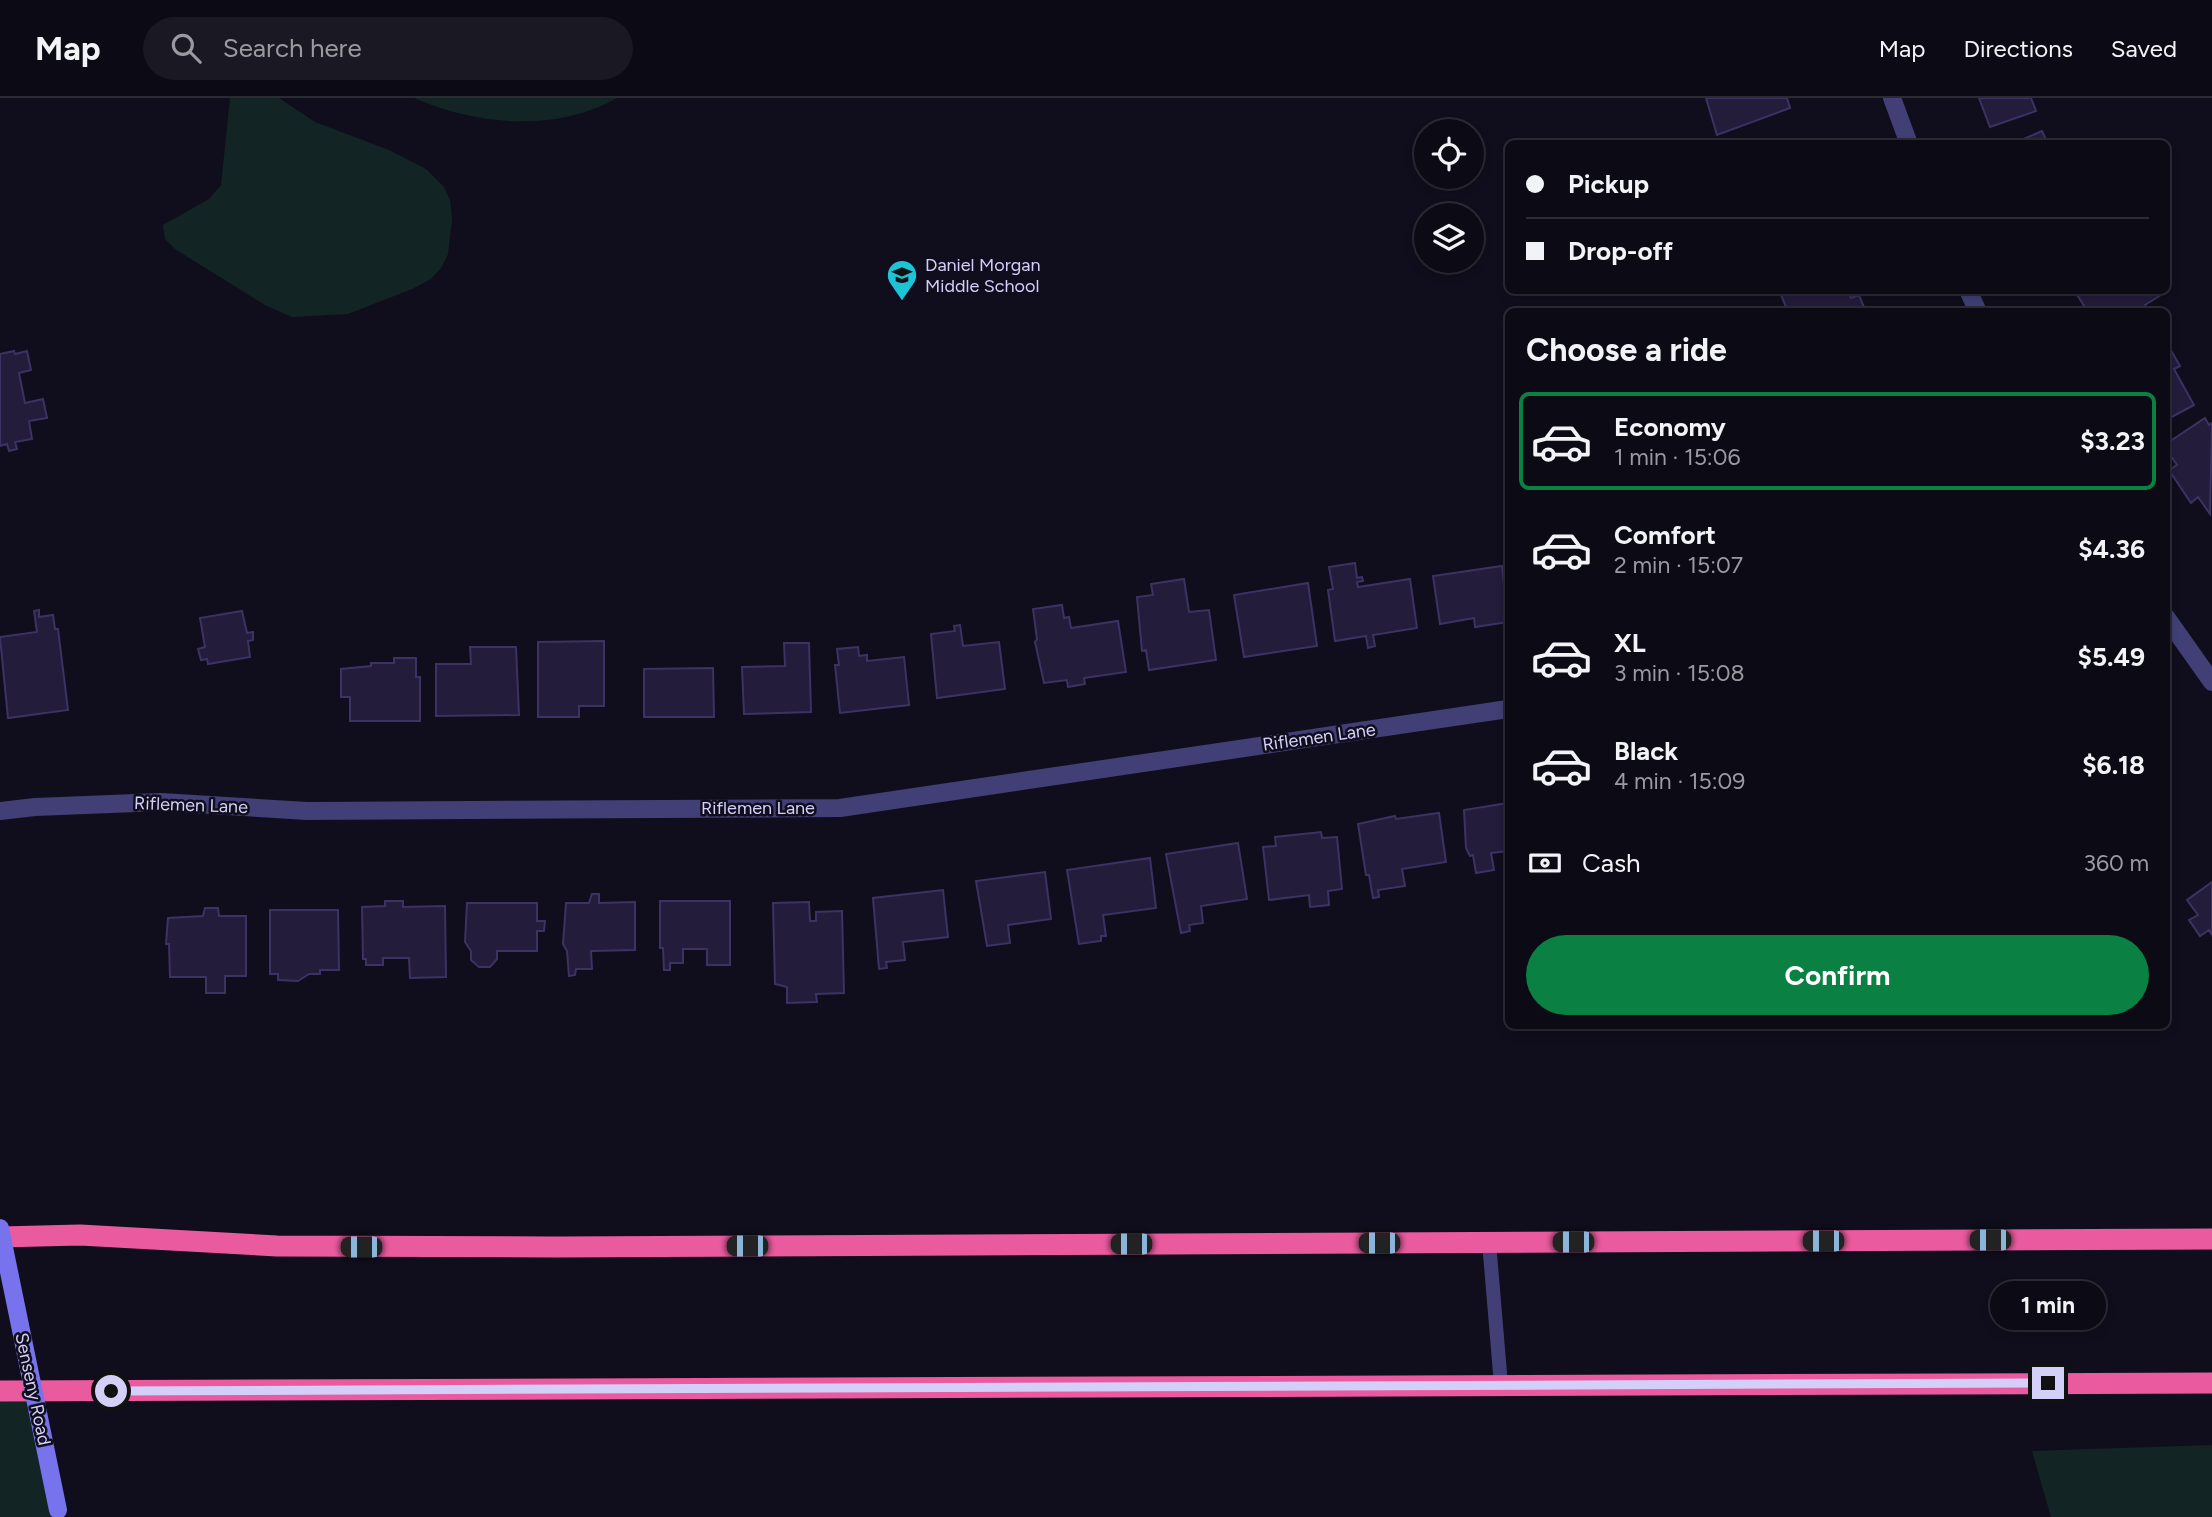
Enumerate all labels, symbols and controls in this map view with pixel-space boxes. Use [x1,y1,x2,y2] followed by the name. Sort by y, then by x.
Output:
[143,17,633,80] search box
[35,29,101,68] text: Map
[167,29,205,67] icon: search
[223,32,362,64] text: Search here
[1879,34,1925,63] text: Map
[1963,34,2073,63] text: Directions
[2111,34,2177,63] text: Saved
[1414,119,1484,273] map controls
[1414,119,1484,189] button: locate
[1568,168,1649,200] text: Pickup
[1414,203,1484,273] button: layers
[1568,235,1673,267] text: Drop-off
[925,254,1041,297] place label: Daniel Morgan Middle School
[885,258,919,302] school or university icon: Daniel Morgan Middle School
[1526,331,1727,369] text: Choose a ride
[1530,410,1593,473] icon: car
[1614,411,1726,443] text: Economy
[2080,425,2145,457] text: $3.23
[1614,443,1740,471] text: 1 min · 15:06
[1530,518,1593,581] icon: car
[1614,519,1716,551] text: Comfort
[2078,533,2145,565] text: $4.36
[1614,551,1743,579] text: 2 min · 15:07
[1530,626,1593,689] icon: car
[1614,627,1646,659] text: XL
[2078,641,2145,673] text: $5.49
[1614,659,1745,687] text: 3 min · 15:08
[1261,718,1377,756] street label: Riflemen Lane
[1530,734,1593,797] icon: car
[1614,735,1678,767] text: Black
[2082,749,2145,781] text: $6.18
[1614,767,1745,795] text: 4 min · 15:09
[134,792,248,818] street label: Riflemen Lane
[701,797,815,819] street label: Riflemen Lane
[1526,844,1564,882] icon: cash
[1582,847,1641,879] text: Cash
[2083,849,2149,877] text: 360 m
[1526,935,2149,1015] button: Confirm
[1970,1230,2012,1251] car
[1803,1231,1845,1252] car
[1553,1232,1595,1253] car
[1359,1233,1401,1254] car
[1111,1234,1153,1255] car
[727,1236,769,1257] car
[341,1237,383,1258] car
[1990,1282,2106,1330] callout: 1 min
[2021,1291,2075,1319] text: 1 min
[10,1331,56,1447] street label: Senseny Road
[2032,1367,2064,1399] route end
[95,1375,127,1407] route start

